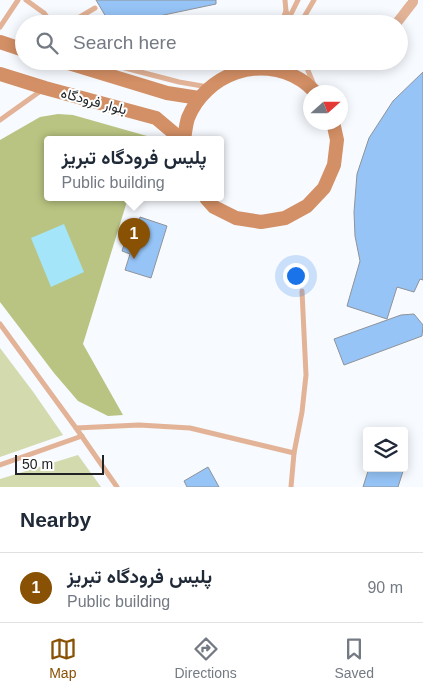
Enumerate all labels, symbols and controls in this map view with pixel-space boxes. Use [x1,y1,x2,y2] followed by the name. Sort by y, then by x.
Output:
[15,15,408,70] search box
[33,29,61,57] icon: search
[73,32,177,53] text: Search here
[59,85,129,118] street label: بلوار فرودگاه
[303,85,348,130] north arrow
[44,136,224,201] popup
[62,147,207,168] text: پلیس فرودگاه تبریز
[62,174,165,191] text: Public building
[118,218,150,259] pin: 1
[283,263,309,289] your location
[363,427,408,472] map controls
[363,427,408,472] button: layers
[15,452,104,475] scale bar
[22,456,53,472] text: 50 m
[20,508,91,531] text: Nearby
[67,566,212,587] text: پلیس فرودگاه تبریز
[32,579,40,596] text: 1
[367,579,403,596] text: 90 m
[67,593,170,610] text: Public building
[49,635,77,681] tab: Map
[175,635,237,681] tab: Directions
[334,635,374,681] tab: Saved

